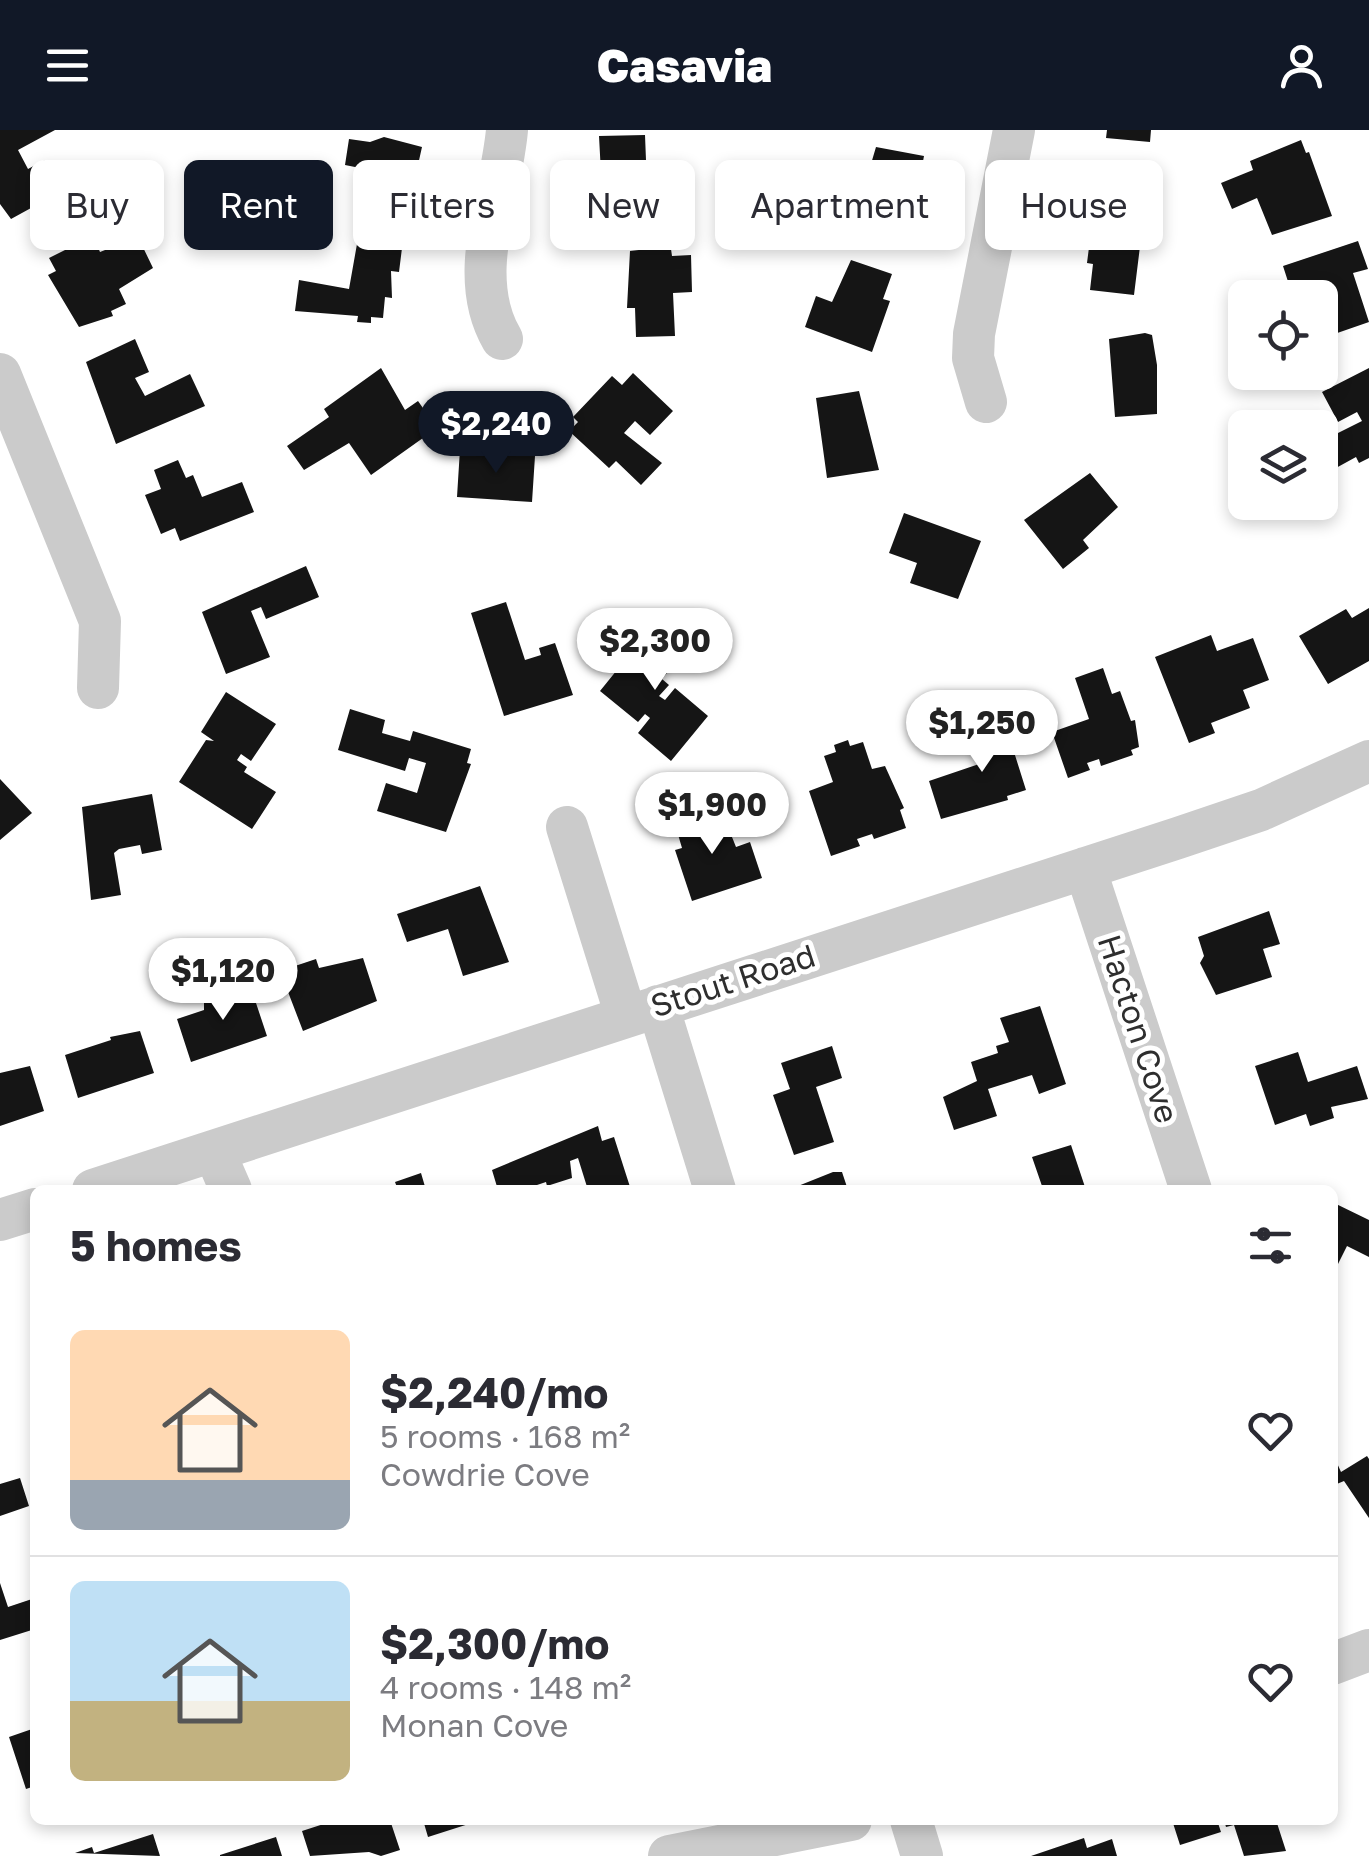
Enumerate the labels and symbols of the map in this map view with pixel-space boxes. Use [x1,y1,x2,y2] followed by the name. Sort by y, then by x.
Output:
[415,391,577,476] pin: $2,240
[574,608,736,693] pin: $2,300
[901,690,1063,775] pin: $1,250
[631,772,793,857] pin: $1,900
[1091,930,1187,1128] street label: Hacton Cove
[646,936,820,1024] street label: Stout Road
[142,938,304,1023] pin: $1,120

